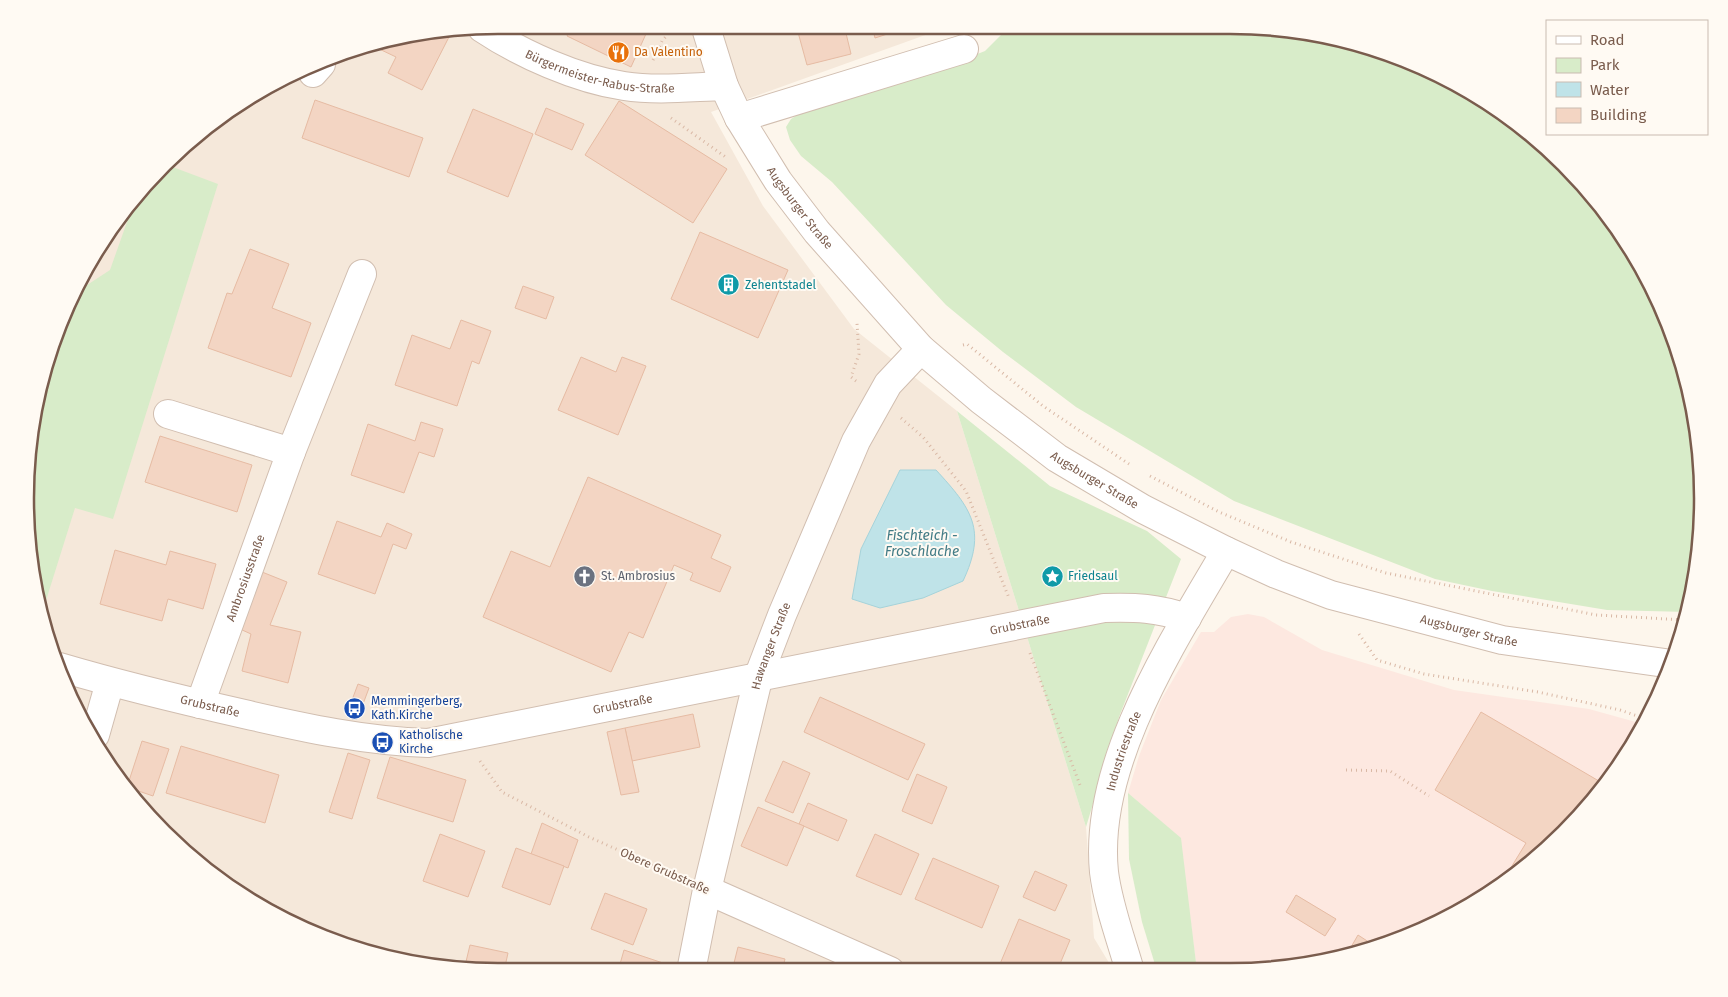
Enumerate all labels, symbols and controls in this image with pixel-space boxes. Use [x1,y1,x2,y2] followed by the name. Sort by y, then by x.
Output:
[1546,20,1708,135] legend
[1590,31,1625,49] text: Road
[606,40,630,64] restaurant icon: Da Valentino
[634,45,703,59] place label: Da Valentino
[523,47,675,95] street label: Bürgermeister-Rabus-Straße
[1590,56,1620,74] text: Park
[1590,81,1629,99] text: Water
[1590,106,1646,124] text: Building
[764,164,836,252] street label: Augsburger Straße
[717,273,741,297] building icon: Zehentstadel
[745,278,817,292] place label: Zehentstadel
[1048,449,1141,512] street label: Augsburger Straße
[885,527,959,560] water label: Fischteich - Froschlache
[223,533,268,623] street label: Ambrosiusstraße
[573,564,597,588] church icon: St. Ambrosius
[1040,564,1064,588] place icon: Friedsaul
[601,569,676,583] place label: St. Ambrosius
[1068,569,1118,583] place label: Friedsaul
[749,600,794,691] street label: Hawanger Straße
[989,612,1051,638] street label: Grubstraße
[1419,612,1519,649] street label: Augsburger Straße
[592,691,654,717] street label: Grubstraße
[179,692,241,720] street label: Grubstraße
[371,694,462,722] place label: Memmingerberg, Kath.Kirche
[343,696,367,720] bus stop icon: Memmingerberg, Kath.Kirche
[1104,709,1144,793] street label: Industriestraße
[399,728,463,756] place label: Katholische Kirche
[371,730,395,754] bus stop icon: Katholische Kirche
[618,845,712,897] street label: Obere Grubstraße

